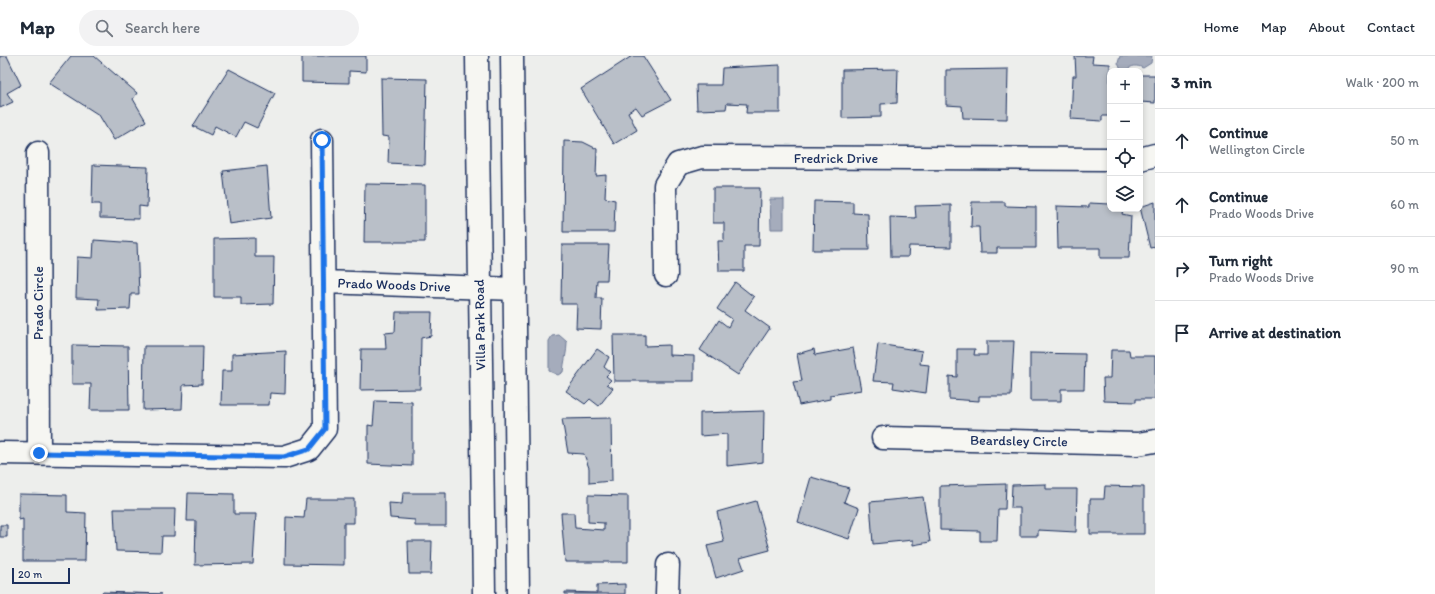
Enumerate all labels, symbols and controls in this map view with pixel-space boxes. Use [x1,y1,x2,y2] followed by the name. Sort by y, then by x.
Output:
[79,10,359,46] search box
[20,16,55,39] text: Map
[93,17,115,39] icon: search
[125,19,200,37] text: Search here
[1204,19,1239,36] text: Home
[1261,19,1287,36] text: Map
[1309,19,1345,36] text: About
[1367,19,1415,36] text: Contact
[1107,68,1143,212] map controls
[1107,68,1143,104] button: +
[1171,72,1212,92] text: 3 min
[1346,75,1419,90] text: Walk · 200 m
[1107,104,1143,140] button: −
[1209,124,1268,142] text: Continue
[1171,130,1193,152] icon: ahead
[313,131,331,149] route start
[1390,133,1419,148] text: 50 m
[1107,140,1143,176] button: locate
[1209,142,1305,157] text: Wellington Circle
[794,150,878,167] street label: Fredrick Drive
[1107,176,1143,212] button: layers
[1209,188,1268,206] text: Continue
[1171,194,1193,216] icon: ahead
[1390,197,1419,212] text: 60 m
[1209,206,1314,221] text: Prado Woods Drive
[1209,252,1273,270] text: Turn right
[1171,258,1193,280] icon: right
[1390,261,1419,276] text: 90 m
[30,266,47,340] street label: Prado Circle
[1209,270,1314,285] text: Prado Woods Drive
[337,275,451,295] street label: Prado Woods Drive
[471,279,489,371] street label: Villa Park Road
[1171,322,1193,344] icon: arrive
[1209,324,1341,342] text: Arrive at destination
[970,432,1068,450] street label: Beardsley Circle
[30,444,48,462] route end
[12,566,70,585] scale bar
[18,568,42,581] text: 20 m

